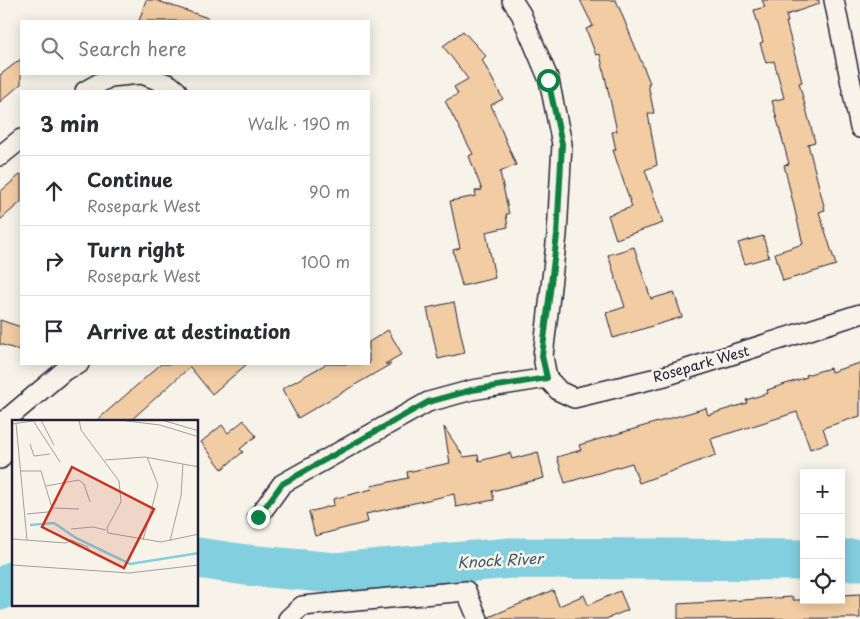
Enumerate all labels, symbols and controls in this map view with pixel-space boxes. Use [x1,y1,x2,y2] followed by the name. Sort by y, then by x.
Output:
[20,20,370,75] search box
[38,34,66,62] icon: search
[78,34,187,62] text: Search here
[537,69,560,92] route start
[40,107,99,139] text: 3 min
[248,111,350,135] text: Walk · 190 m
[87,165,173,193] text: Continue
[40,177,68,205] icon: ahead
[309,179,350,203] text: 90 m
[87,193,201,217] text: Rosepark West
[87,235,185,263] text: Turn right
[40,247,68,275] icon: right
[301,249,350,273] text: 100 m
[87,263,201,287] text: Rosepark West
[40,317,68,345] icon: arrive
[87,317,291,345] text: Arrive at destination
[650,340,752,387] street label: Rosepark West
[12,420,199,606] inset map
[800,469,845,604] map controls
[800,469,845,514] button: +
[247,506,270,529] route end
[800,514,845,559] button: −
[457,546,545,573] water label: Knock River
[800,559,845,604] button: locate

